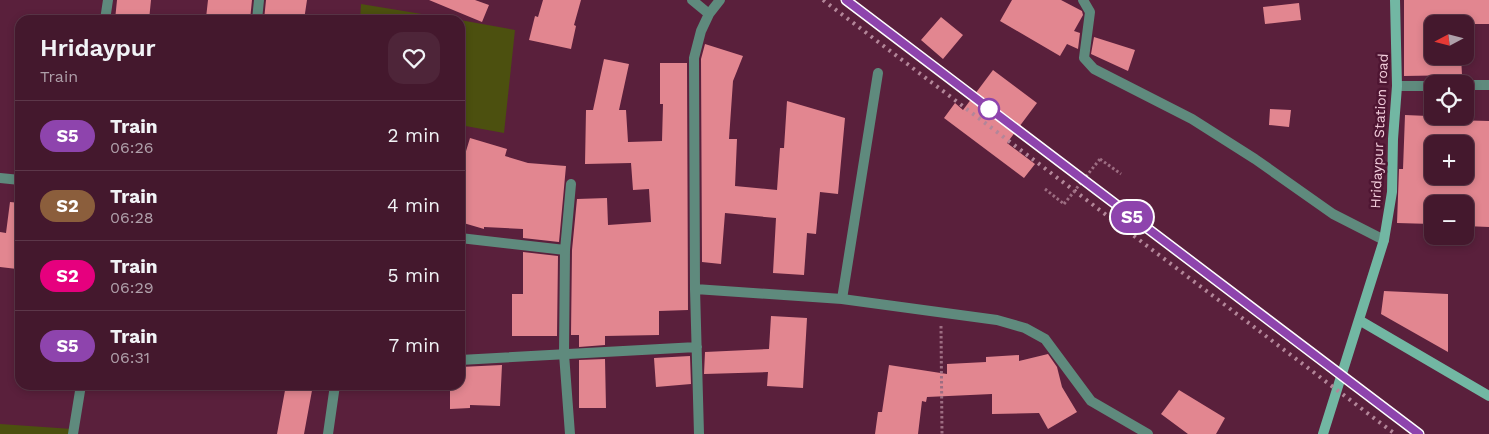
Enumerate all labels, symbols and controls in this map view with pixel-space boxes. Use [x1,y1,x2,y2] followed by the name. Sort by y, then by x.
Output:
[1424,15,1474,65] north arrow
[1424,15,1474,245] map controls
[388,32,440,84] button: heart
[40,34,156,62] text: Hridaypur
[1367,53,1391,209] street label: Hridaypur Station road
[40,67,78,86] text: Train
[1424,75,1474,125] button: locate
[978,98,1000,120] unlabelled marker
[110,115,158,138] text: Train
[388,124,440,147] text: 2 min
[56,125,79,146] text: S5
[1424,135,1474,185] button: +
[110,138,153,157] text: 06:26
[110,185,158,208] text: Train
[387,194,440,217] text: 4 min
[56,195,79,216] text: S2
[1424,195,1474,245] button: −
[1110,201,1154,233] line badge: S5
[1121,206,1143,227] text: S5
[110,208,154,227] text: 06:28
[110,255,158,278] text: Train
[388,264,440,287] text: 5 min
[56,265,79,286] text: S2
[110,278,154,297] text: 06:29
[110,325,158,348] text: Train
[389,334,440,357] text: 7 min
[56,335,79,356] text: S5
[110,348,150,367] text: 06:31

